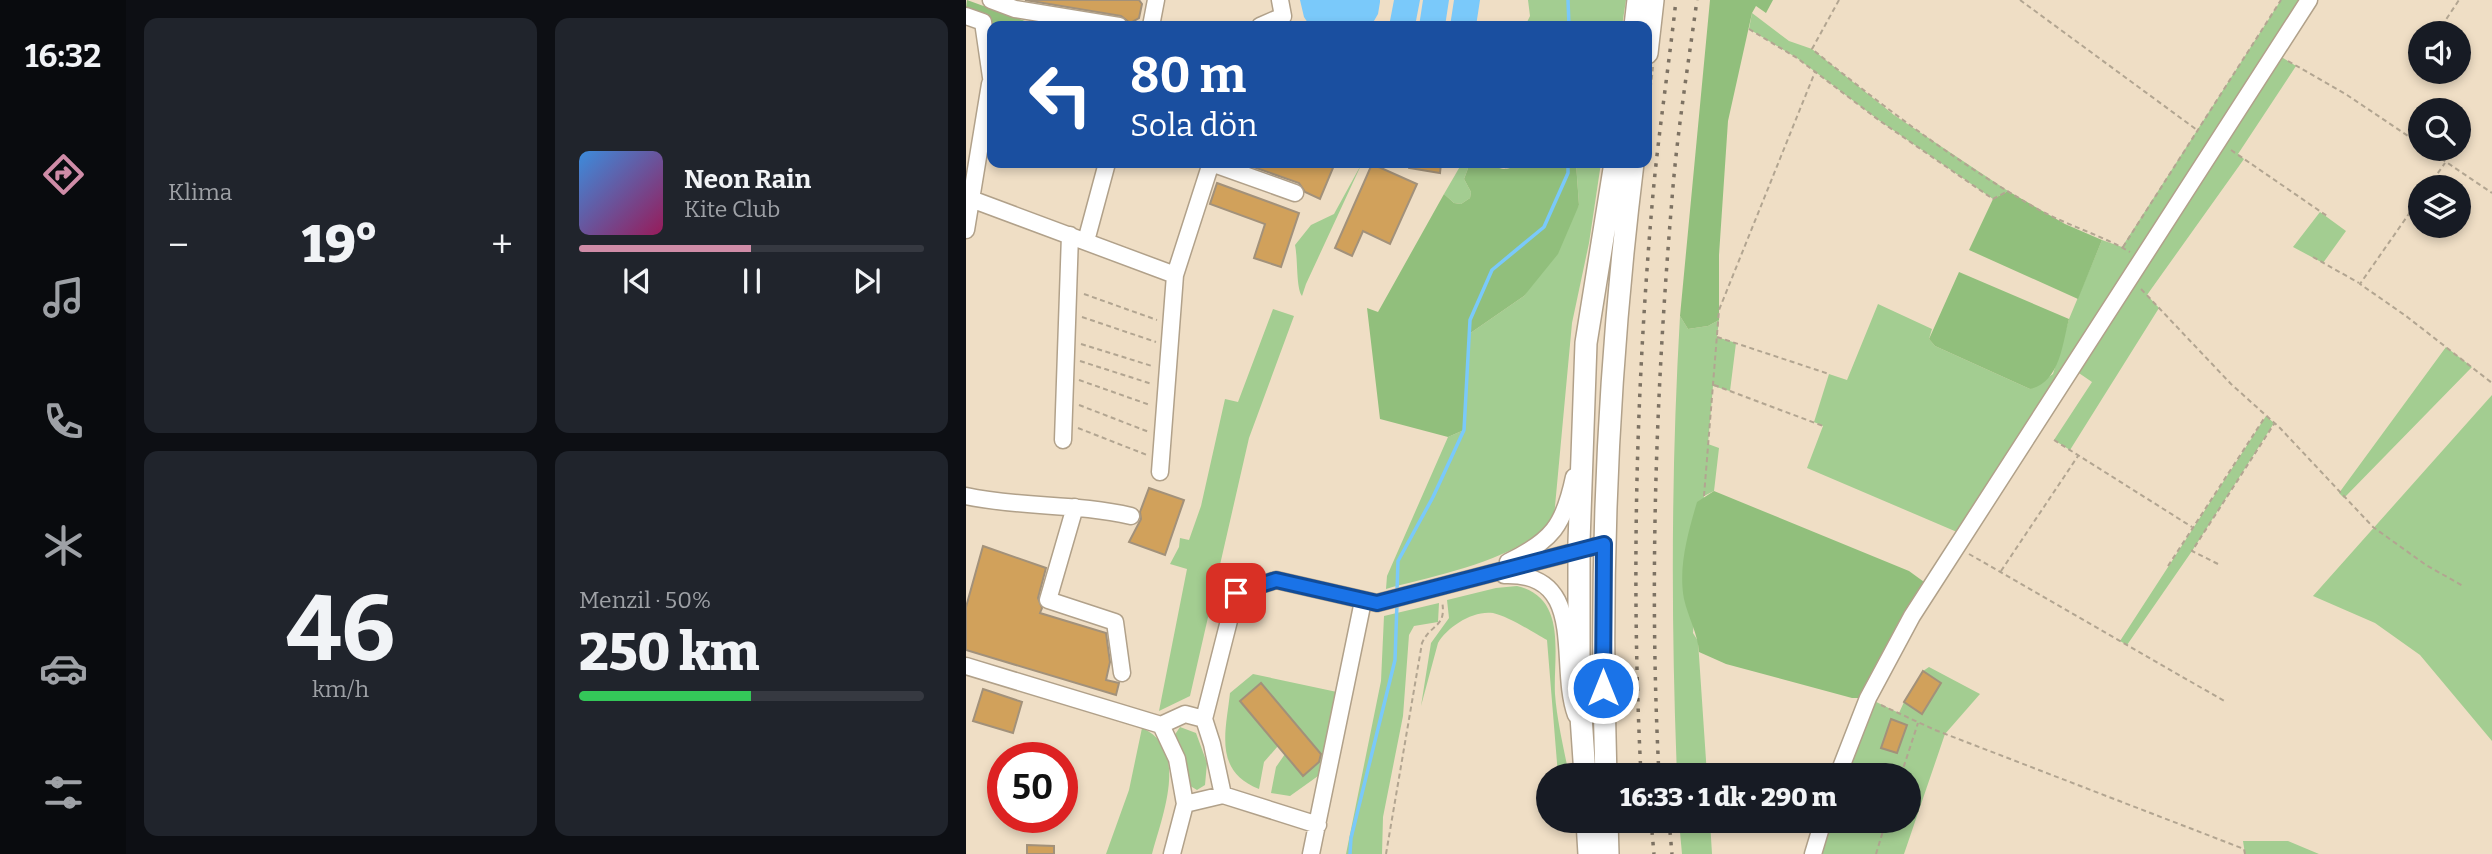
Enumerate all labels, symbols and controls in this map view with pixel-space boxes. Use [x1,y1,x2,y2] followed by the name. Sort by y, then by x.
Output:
[2408,21,2471,238] map controls
[2408,21,2471,84] button: sound
[25,37,101,75] text: 16:32
[1130,46,1246,105] text: 80 m
[1015,49,1106,140] icon: left
[2408,98,2471,161] button: search
[1130,106,1258,144] text: Sola dön
[39,150,88,199] icon: directions
[684,164,811,195] text: Neon Rain
[2408,175,2471,238] button: layers
[168,178,232,206] text: Klima
[684,195,780,223] text: Kite Club
[302,213,378,276] text: 19°
[168,222,189,268] text: −
[491,222,513,268] text: +
[618,262,656,300] icon: previous
[733,262,771,300] icon: pause
[848,262,886,300] icon: next
[39,273,88,322] icon: music
[39,397,88,446] icon: phone
[39,521,88,570] icon: climate
[1206,563,1266,623] pin
[1217,574,1255,612] icon: arrive
[286,575,395,684] text: 46
[579,586,711,614] text: Menzil · 50%
[579,621,760,684] text: 250 km
[39,644,88,693] icon: car
[1566,651,1640,725] position arrow
[312,675,369,703] text: km/h
[987,742,1078,833] speed limit sign: 50
[39,768,88,817] icon: filters
[1620,782,1837,813] text: 16:33 · 1 dk · 290 m

